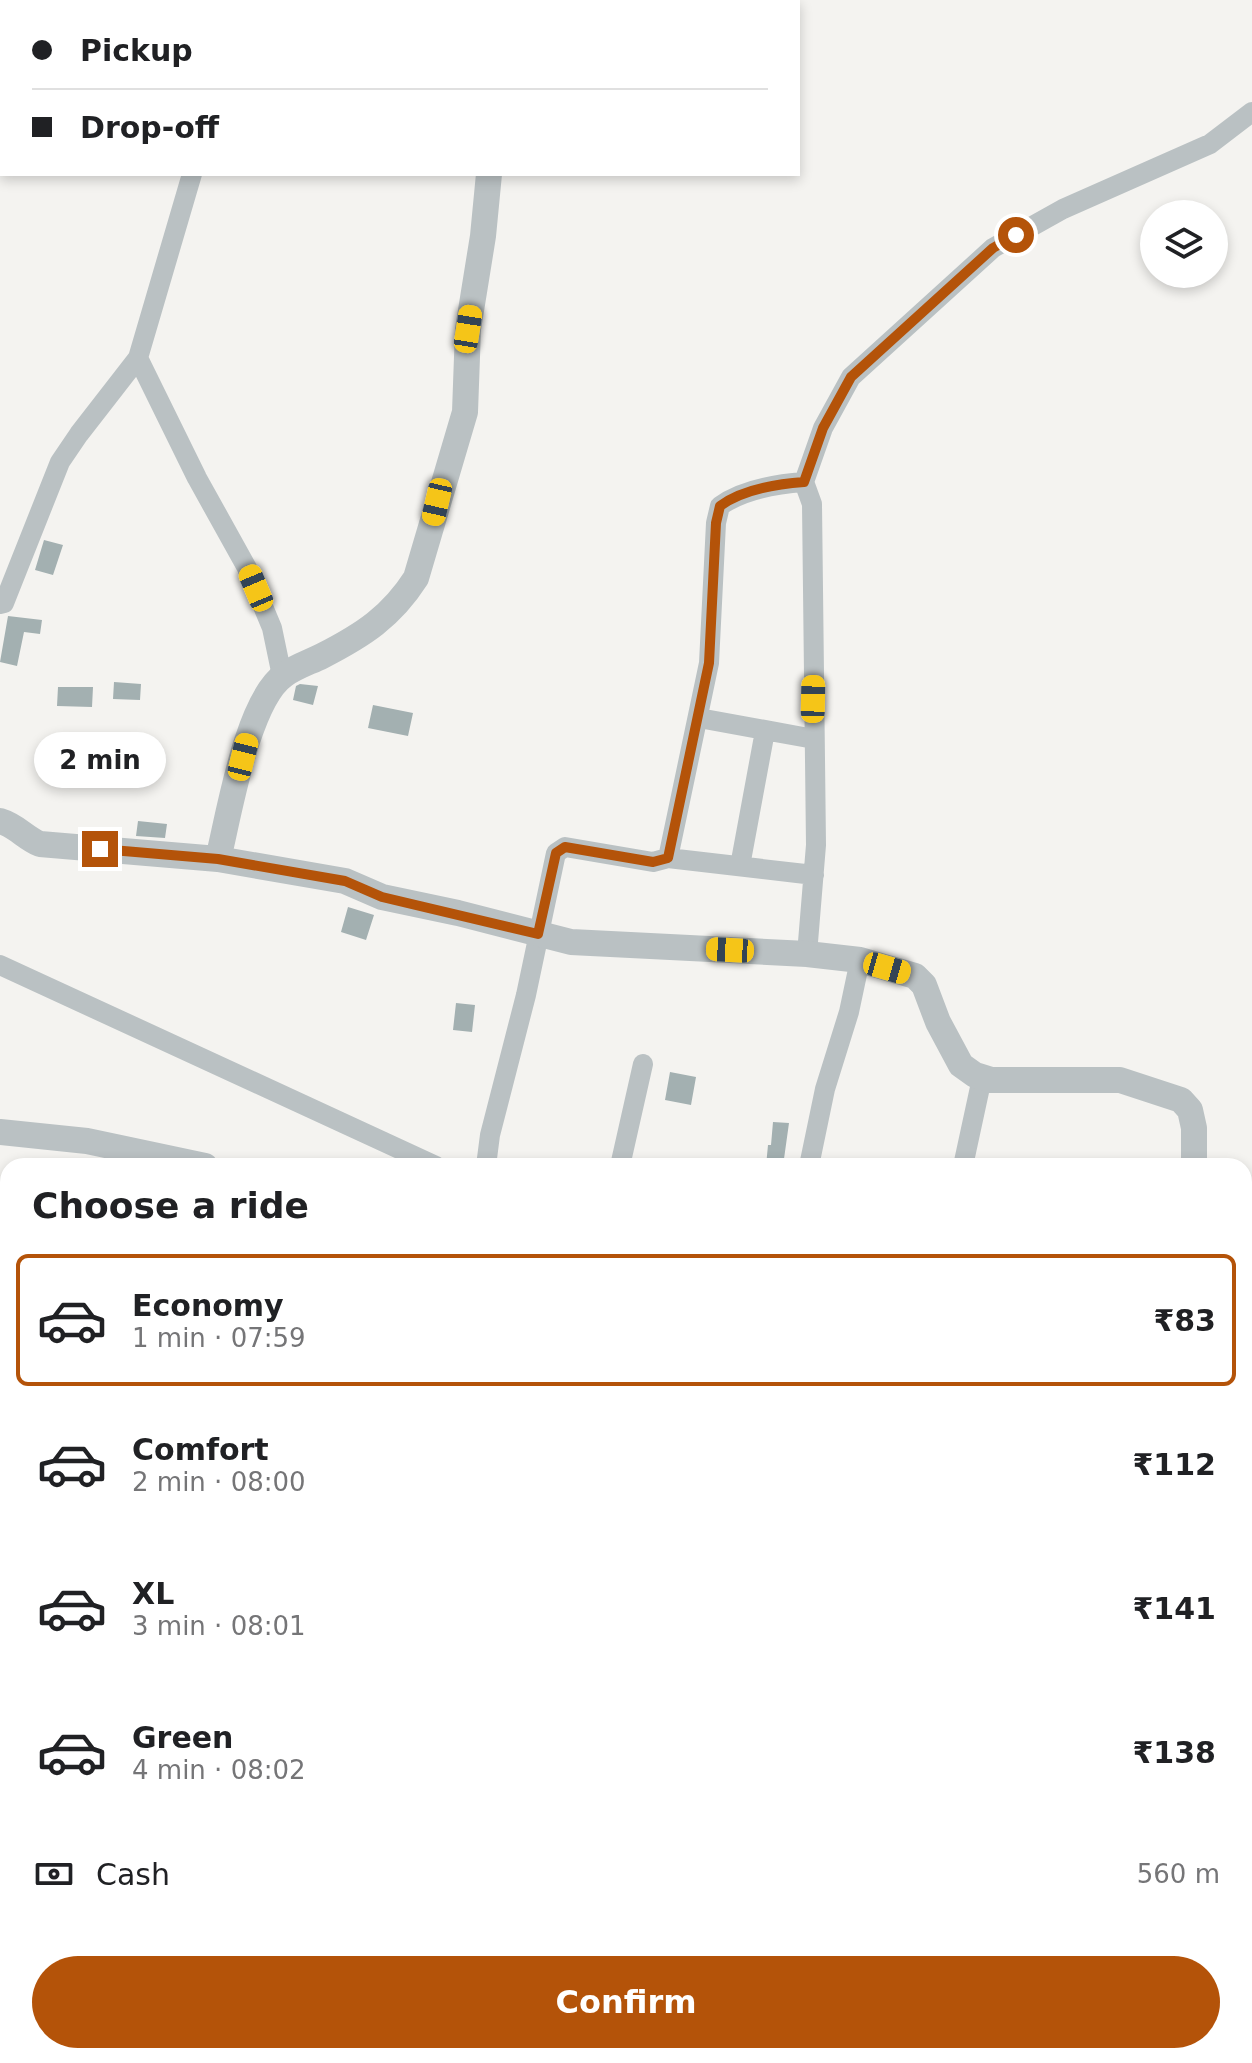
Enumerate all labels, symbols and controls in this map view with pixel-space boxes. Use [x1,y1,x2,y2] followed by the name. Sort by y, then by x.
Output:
[80,33,193,68] text: Pickup
[80,110,219,145] text: Drop-off
[1140,200,1228,288] map controls
[1140,200,1228,288] button: layers
[998,217,1034,253] route start
[452,303,484,355] car
[420,476,454,528] car
[236,561,276,615] car
[801,675,825,723] car
[226,731,260,783] car
[34,733,166,789] callout: 2 min
[59,745,141,775] text: 2 min
[82,831,118,867] route end
[705,937,755,963] car
[861,950,913,986] car
[32,1185,309,1226] text: Choose a ride
[36,1284,108,1356] icon: car
[132,1288,284,1323] text: Economy
[1153,1303,1216,1338] text: ₹83
[132,1323,306,1353] text: 1 min · 07:59
[36,1428,108,1500] icon: car
[132,1432,269,1467] text: Comfort
[1133,1447,1216,1482] text: ₹112
[132,1467,306,1497] text: 2 min · 08:00
[36,1572,108,1644] icon: car
[132,1576,174,1611] text: XL
[1133,1591,1216,1626] text: ₹141
[132,1611,306,1641] text: 3 min · 08:01
[36,1716,108,1788] icon: car
[132,1720,233,1755] text: Green
[1133,1735,1216,1770] text: ₹138
[132,1755,306,1785] text: 4 min · 08:02
[32,1852,76,1896] icon: cash
[96,1857,170,1892] text: Cash
[1137,1859,1220,1889] text: 560 m
[32,1956,1220,2048] button: Confirm

